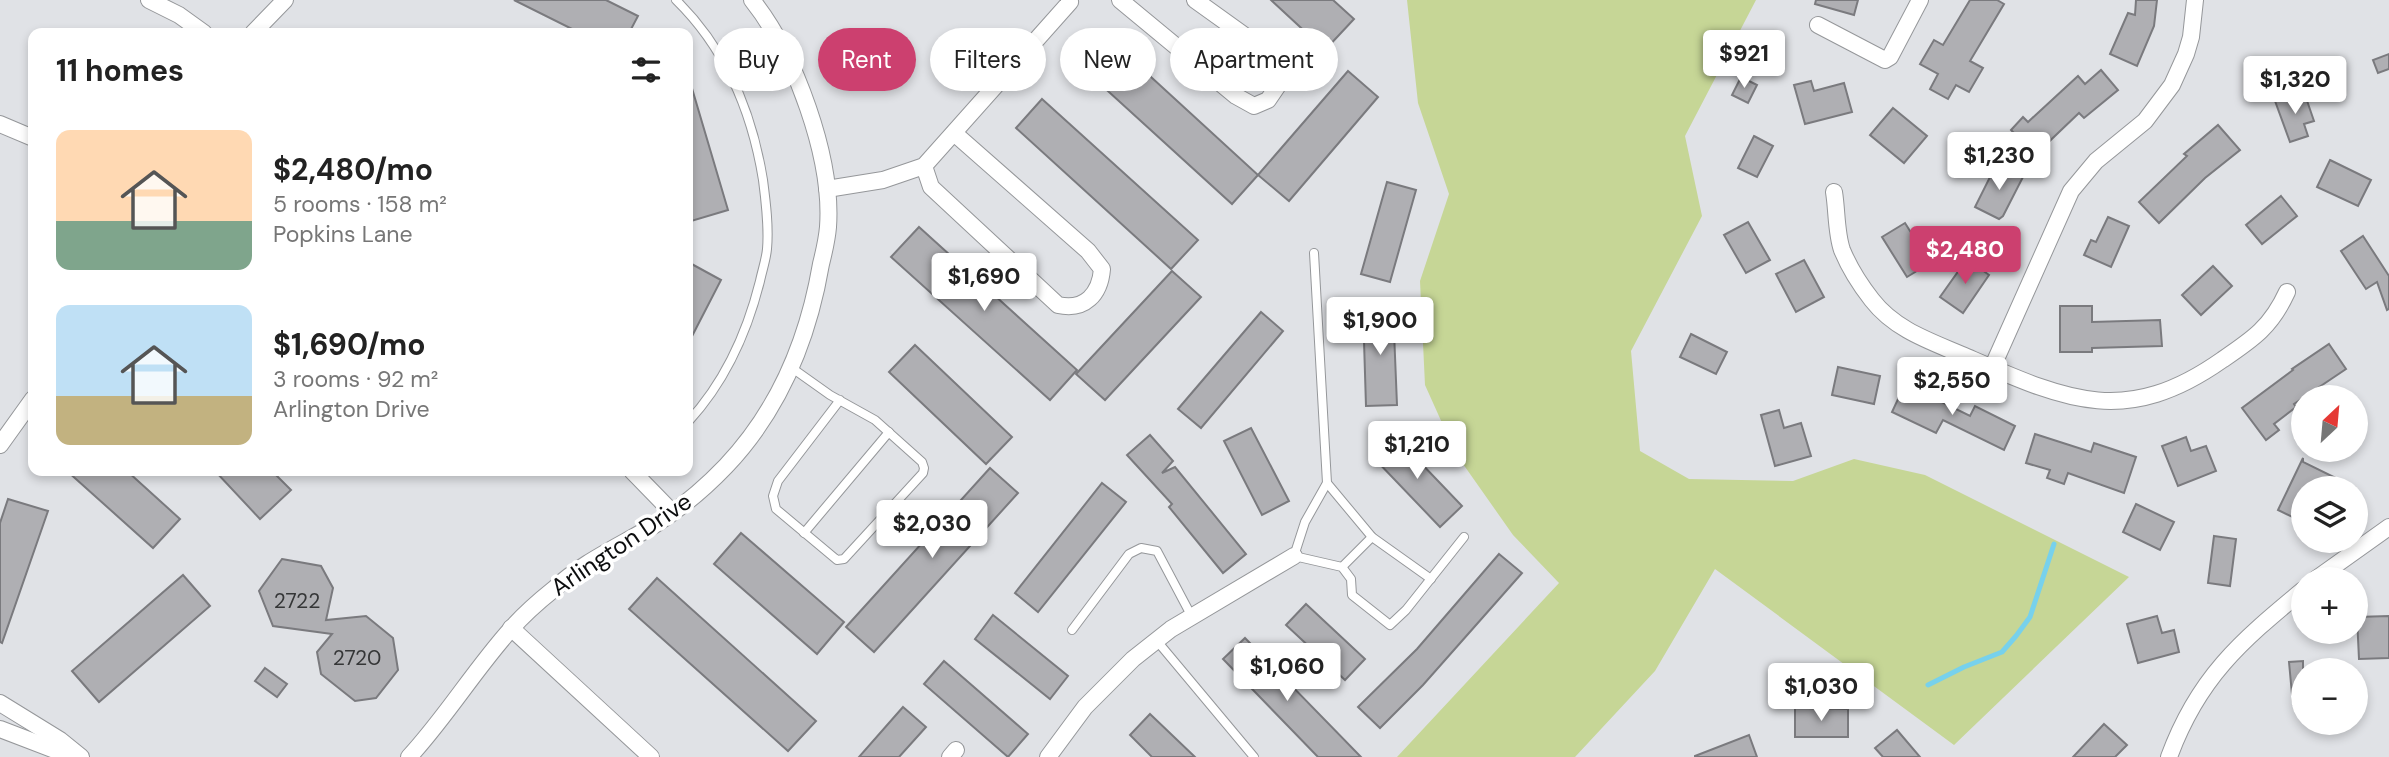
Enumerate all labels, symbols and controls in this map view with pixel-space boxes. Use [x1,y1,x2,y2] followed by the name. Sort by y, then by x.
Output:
[714,28,804,91] chip: Buy
[818,28,916,91] chip: Rent
[930,28,1046,91] chip: Filters
[1060,28,1156,91] chip: New
[1170,28,1338,91] chip: Apartment
[1703,31,1785,90] pin: $921
[1719,38,1769,68] text: $921
[56,51,184,90] text: 11 homes
[627,51,665,89] icon: filters
[2238,57,2352,116] pin: $1,320
[2259,64,2331,94] text: $1,320
[1942,132,2056,192] pin: $1,230
[1963,140,2035,170] text: $1,230
[273,150,433,189] text: $2,480/mo
[112,158,196,242] icon: home
[273,189,447,219] text: 5 rooms · 158 m²
[273,219,413,249] text: Popkins Lane
[1908,226,2022,286] pin: $2,480
[1926,234,2004,264] text: $2,480
[927,254,1041,313] pin: $1,690
[948,261,1020,291] text: $1,690
[1323,298,1437,357] pin: $1,900
[1343,305,1417,335] text: $1,900
[273,325,426,364] text: $1,690/mo
[112,333,196,417] icon: home
[1895,358,2009,417] pin: $2,550
[273,364,438,394] text: 3 rooms · 92 m²
[1913,365,1991,395] text: $2,550
[2291,385,2368,462] north arrow
[2291,385,2368,735] map controls
[273,394,430,424] text: Arlington Drive
[1360,421,1474,481] pin: $1,210
[1384,429,1450,459] text: $1,210
[2291,476,2368,553] button: layers
[545,485,697,603] street label: Arlington Drive
[875,500,989,560] pin: $2,030
[892,508,972,538] text: $2,030
[2291,567,2368,644] button: +
[274,587,320,615] house number: 2722
[333,644,381,672] house number: 2720
[1230,644,1344,703] pin: $1,060
[1250,651,1324,681] text: $1,060
[2291,658,2368,735] button: −
[1764,664,1878,723] pin: $1,030
[1784,671,1858,701] text: $1,030

